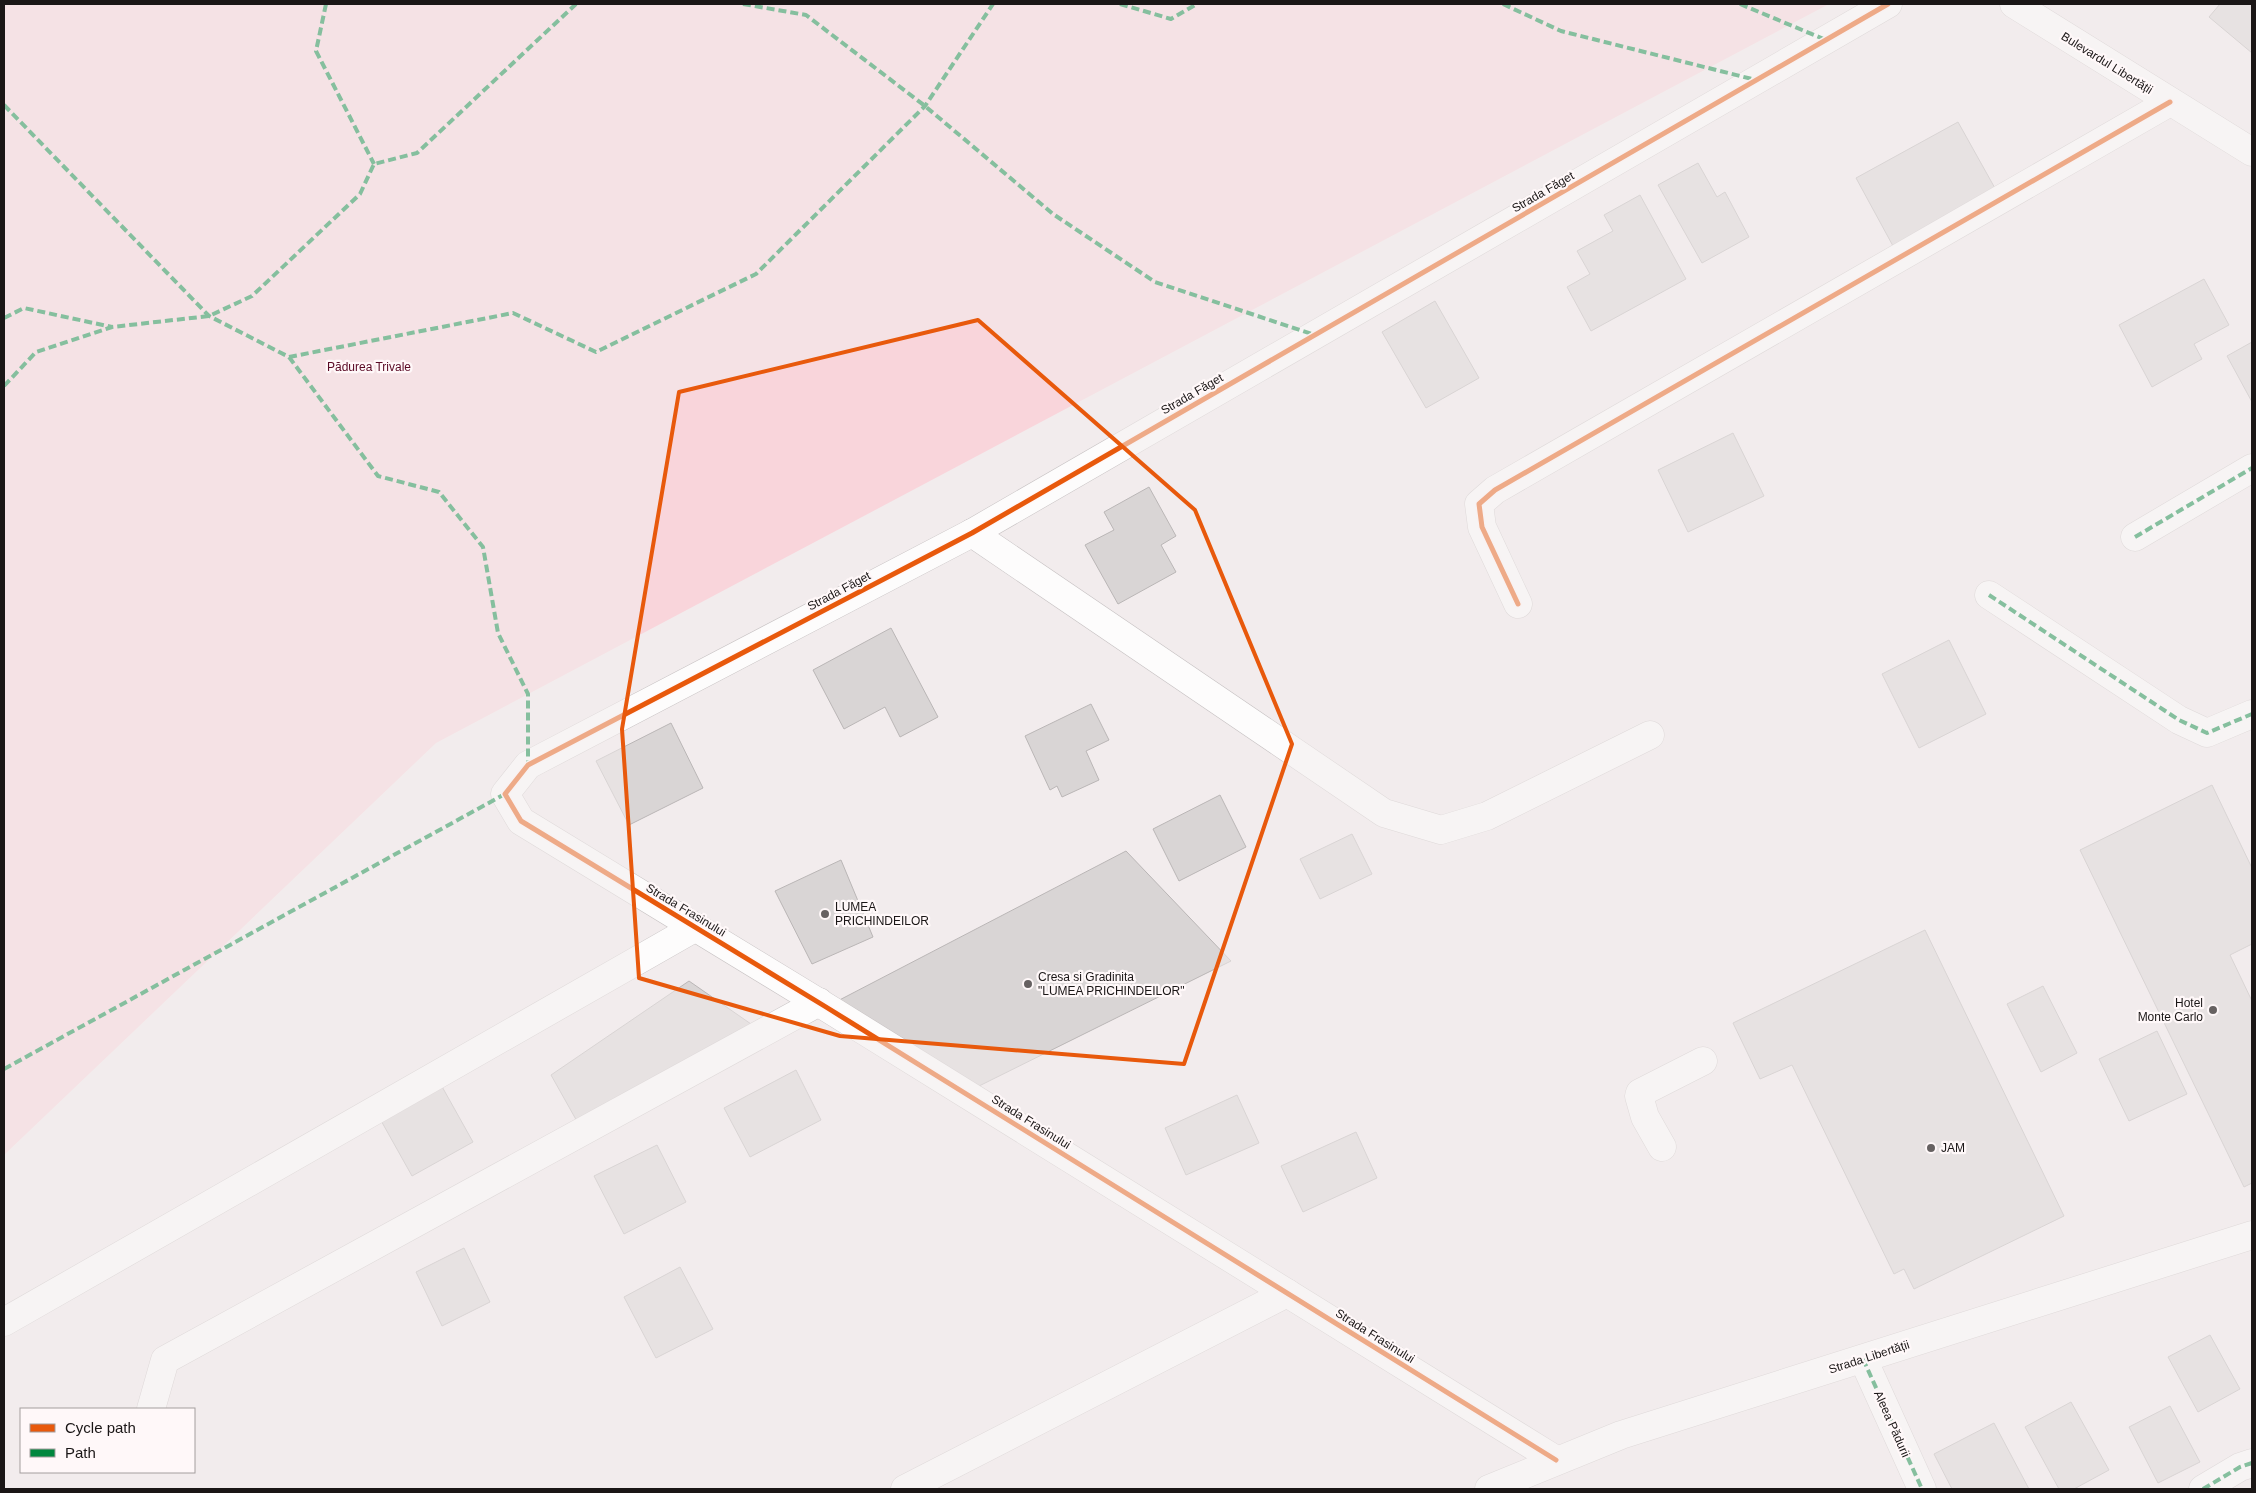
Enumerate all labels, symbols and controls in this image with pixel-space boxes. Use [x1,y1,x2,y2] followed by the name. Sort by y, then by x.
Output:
[2059,29,2155,97] street label: Bulevardul Libertății
[1509,168,1577,215] street label: Strada Făget
[327,360,411,374] park label: Pădurea Trivale
[1158,370,1226,417] street label: Strada Făget
[805,568,874,613] street label: Strada Făget
[644,881,728,939] street label: Strada Frasinului
[835,900,929,928] place label: LUMEA PRICHINDEILOR
[819,908,831,920] marker: LUMEA PRICHINDEILOR
[1038,970,1185,998] place label: Cresa si Gradinita "LUMEA PRICHINDEILOR"
[1022,978,1034,990] marker: Cresa si Gradinita "LUMEA PRICHINDEILOR"
[2138,996,2203,1024] place label: Hotel Monte Carlo
[2207,1004,2219,1016] marker: Hotel Monte Carlo
[989,1092,1073,1152] street label: Strada Frasinului
[1941,1141,1965,1155] place label: JAM
[1925,1142,1937,1154] marker: JAM
[1333,1306,1417,1366] street label: Strada Frasinului
[1827,1337,1911,1377] street label: Strada Libertății
[1871,1389,1913,1459] street label: Aleea Pădurii
[20,1408,195,1473] legend
[65,1419,136,1436] text: Cycle path
[65,1444,96,1461] text: Path

